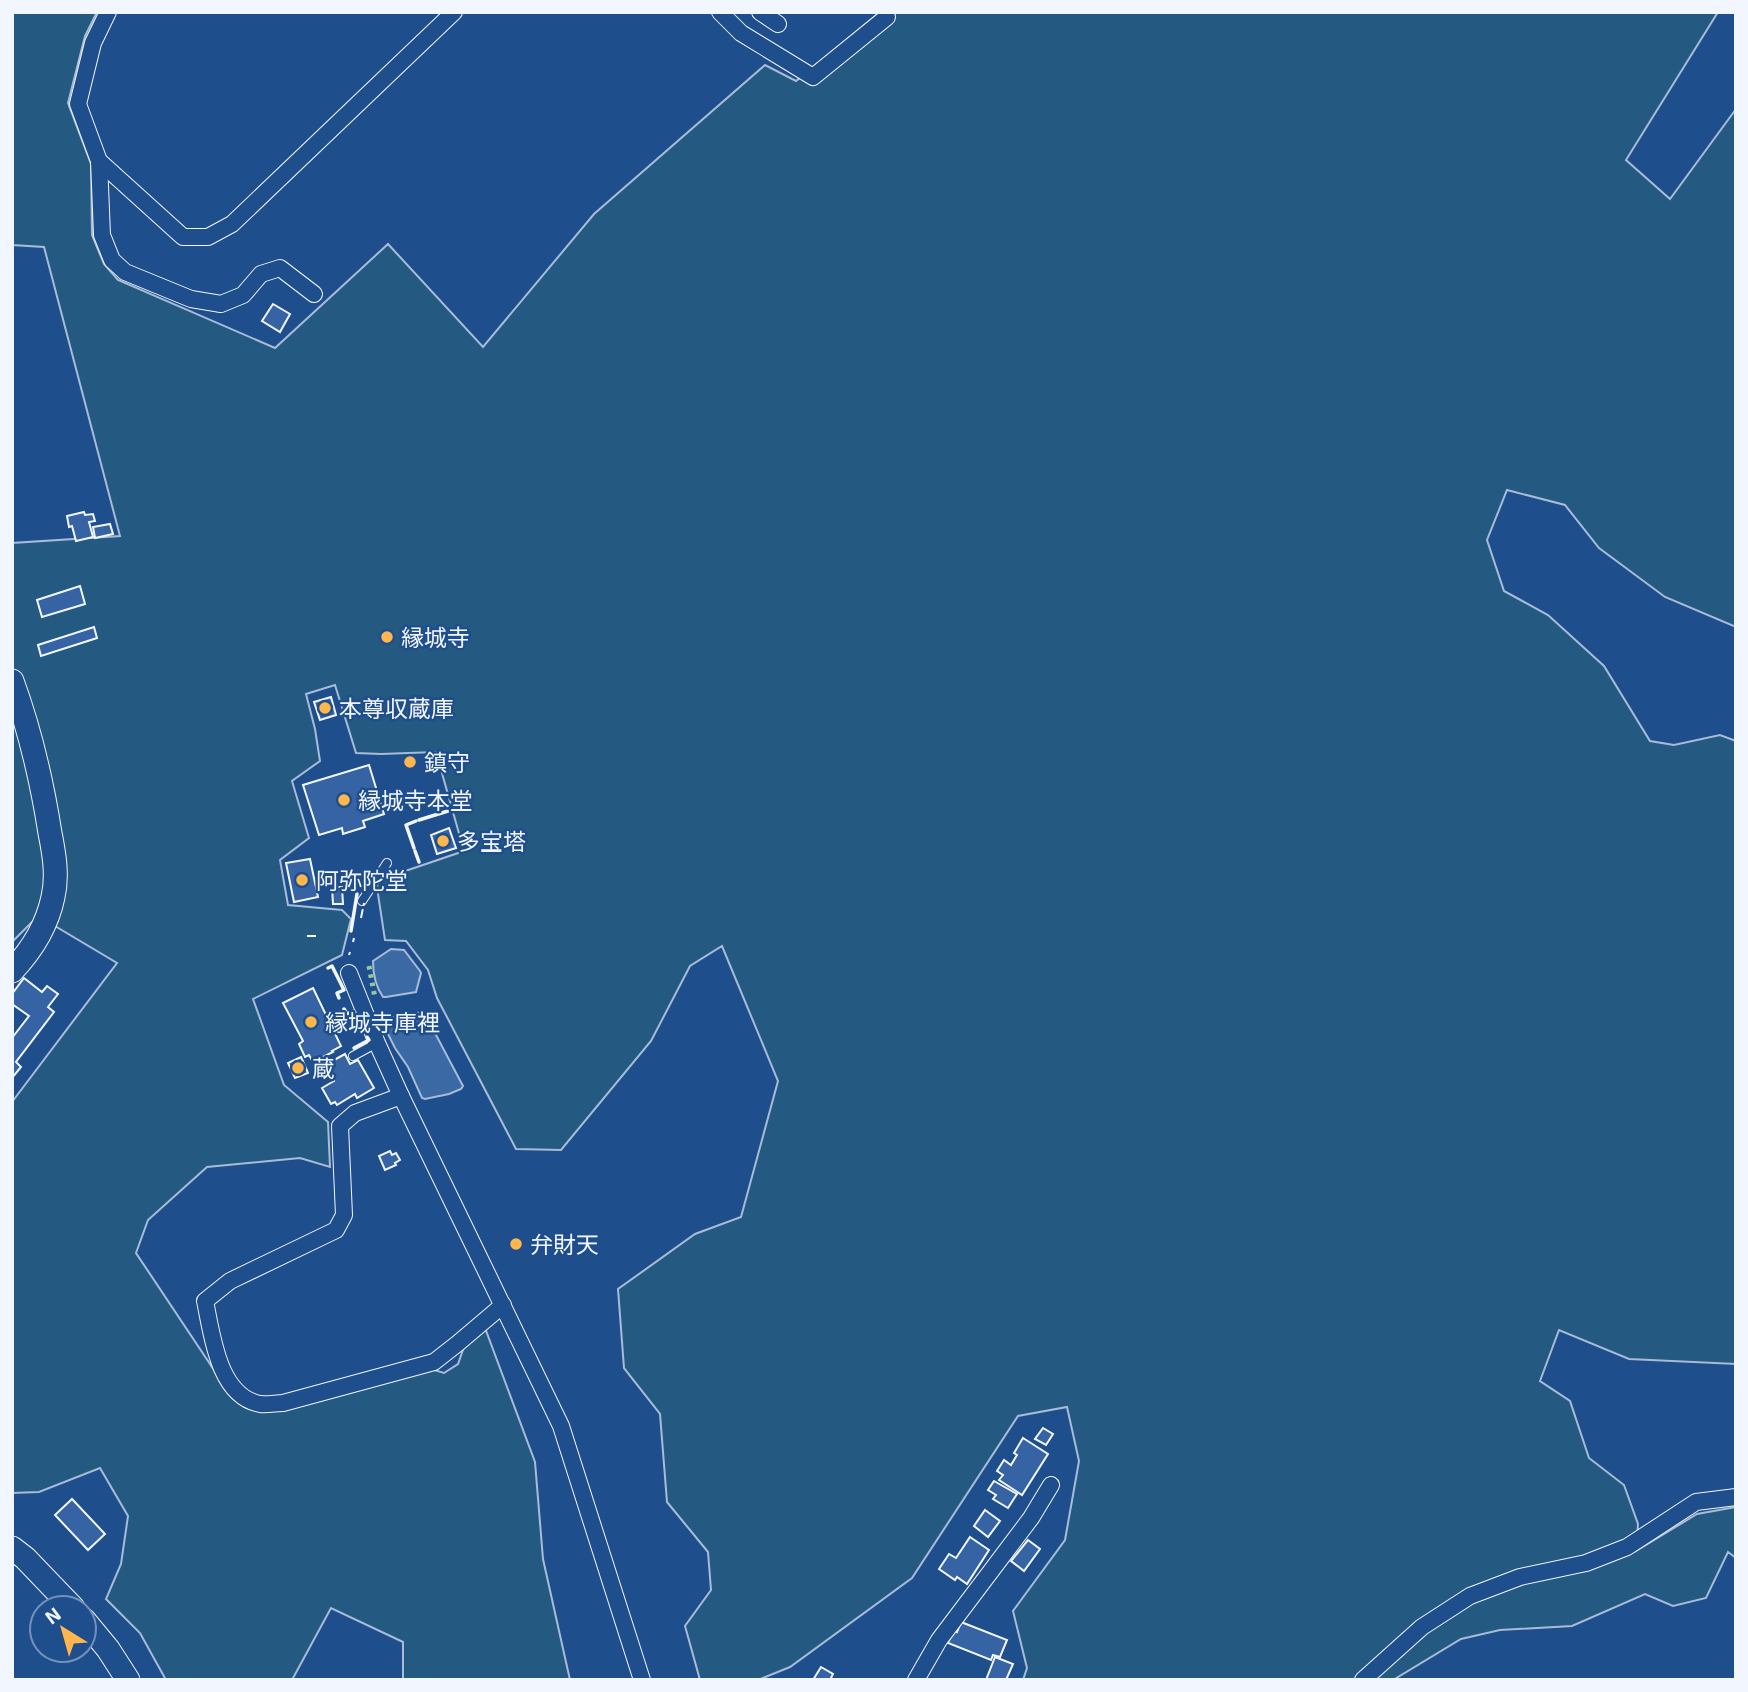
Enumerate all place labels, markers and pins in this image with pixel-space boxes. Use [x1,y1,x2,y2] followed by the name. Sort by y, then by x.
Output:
[401,623,470,651] place label: 縁城寺
[379,629,395,645] marker: 縁城寺
[339,694,454,722] place label: 本尊収蔵庫
[317,700,333,716] marker: 本尊収蔵庫
[424,748,470,776] place label: 鎮守
[402,754,418,770] marker: 鎮守
[358,786,473,814] place label: 縁城寺本堂
[336,792,352,808] marker: 縁城寺本堂
[457,827,526,855] place label: 多宝塔
[435,833,451,849] marker: 多宝塔
[316,866,408,894] place label: 阿弥陀堂
[294,872,310,888] marker: 阿弥陀堂
[325,1008,440,1036] place label: 縁城寺庫裡
[303,1014,319,1030] marker: 縁城寺庫裡
[312,1054,335,1082] place label: 蔵
[290,1060,306,1076] marker: 蔵
[530,1230,599,1258] place label: 弁財天
[508,1236,524,1252] marker: 弁財天

